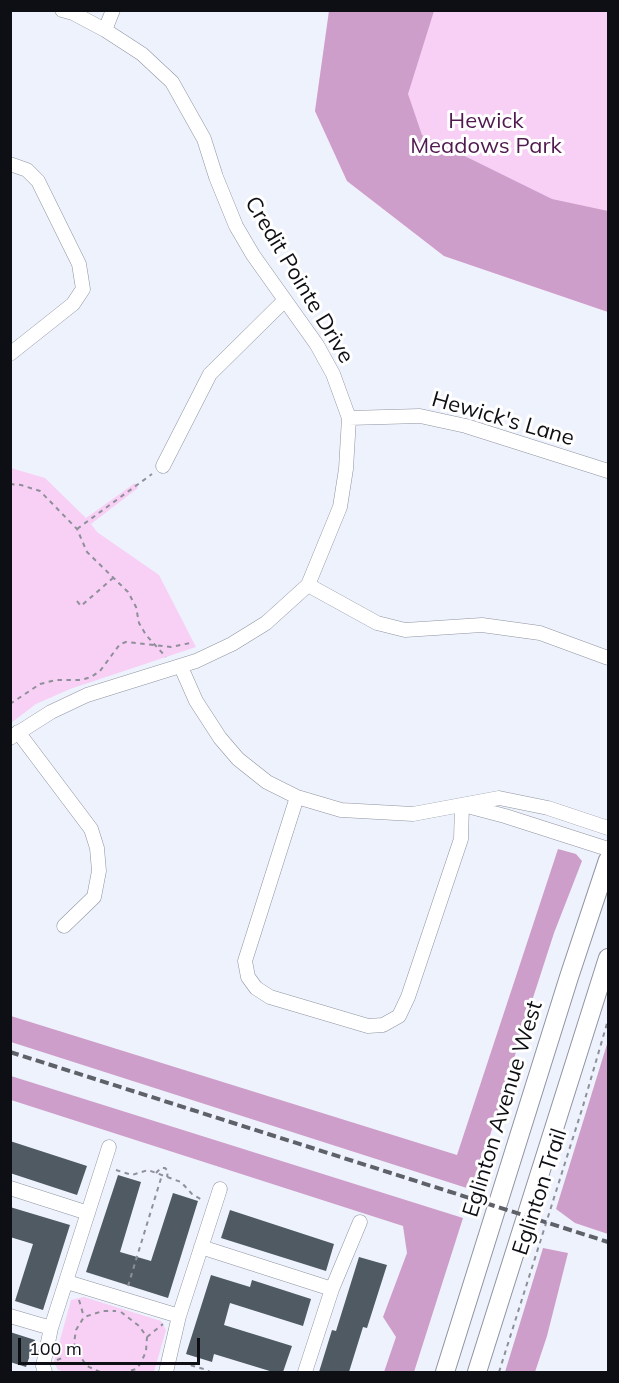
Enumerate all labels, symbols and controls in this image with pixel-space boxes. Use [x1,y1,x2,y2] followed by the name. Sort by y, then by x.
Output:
[410,108,562,160] park label: Hewick Meadows Park
[239,192,359,368] street label: Credit Pointe Drive
[429,386,577,452] street label: Hewick's Lane
[458,998,548,1220] street label: Eglinton Avenue West
[507,1125,573,1259] street label: Eglinton Trail
[21,1326,202,1364] scale bar
[29,1337,82,1360] text: 100 m

